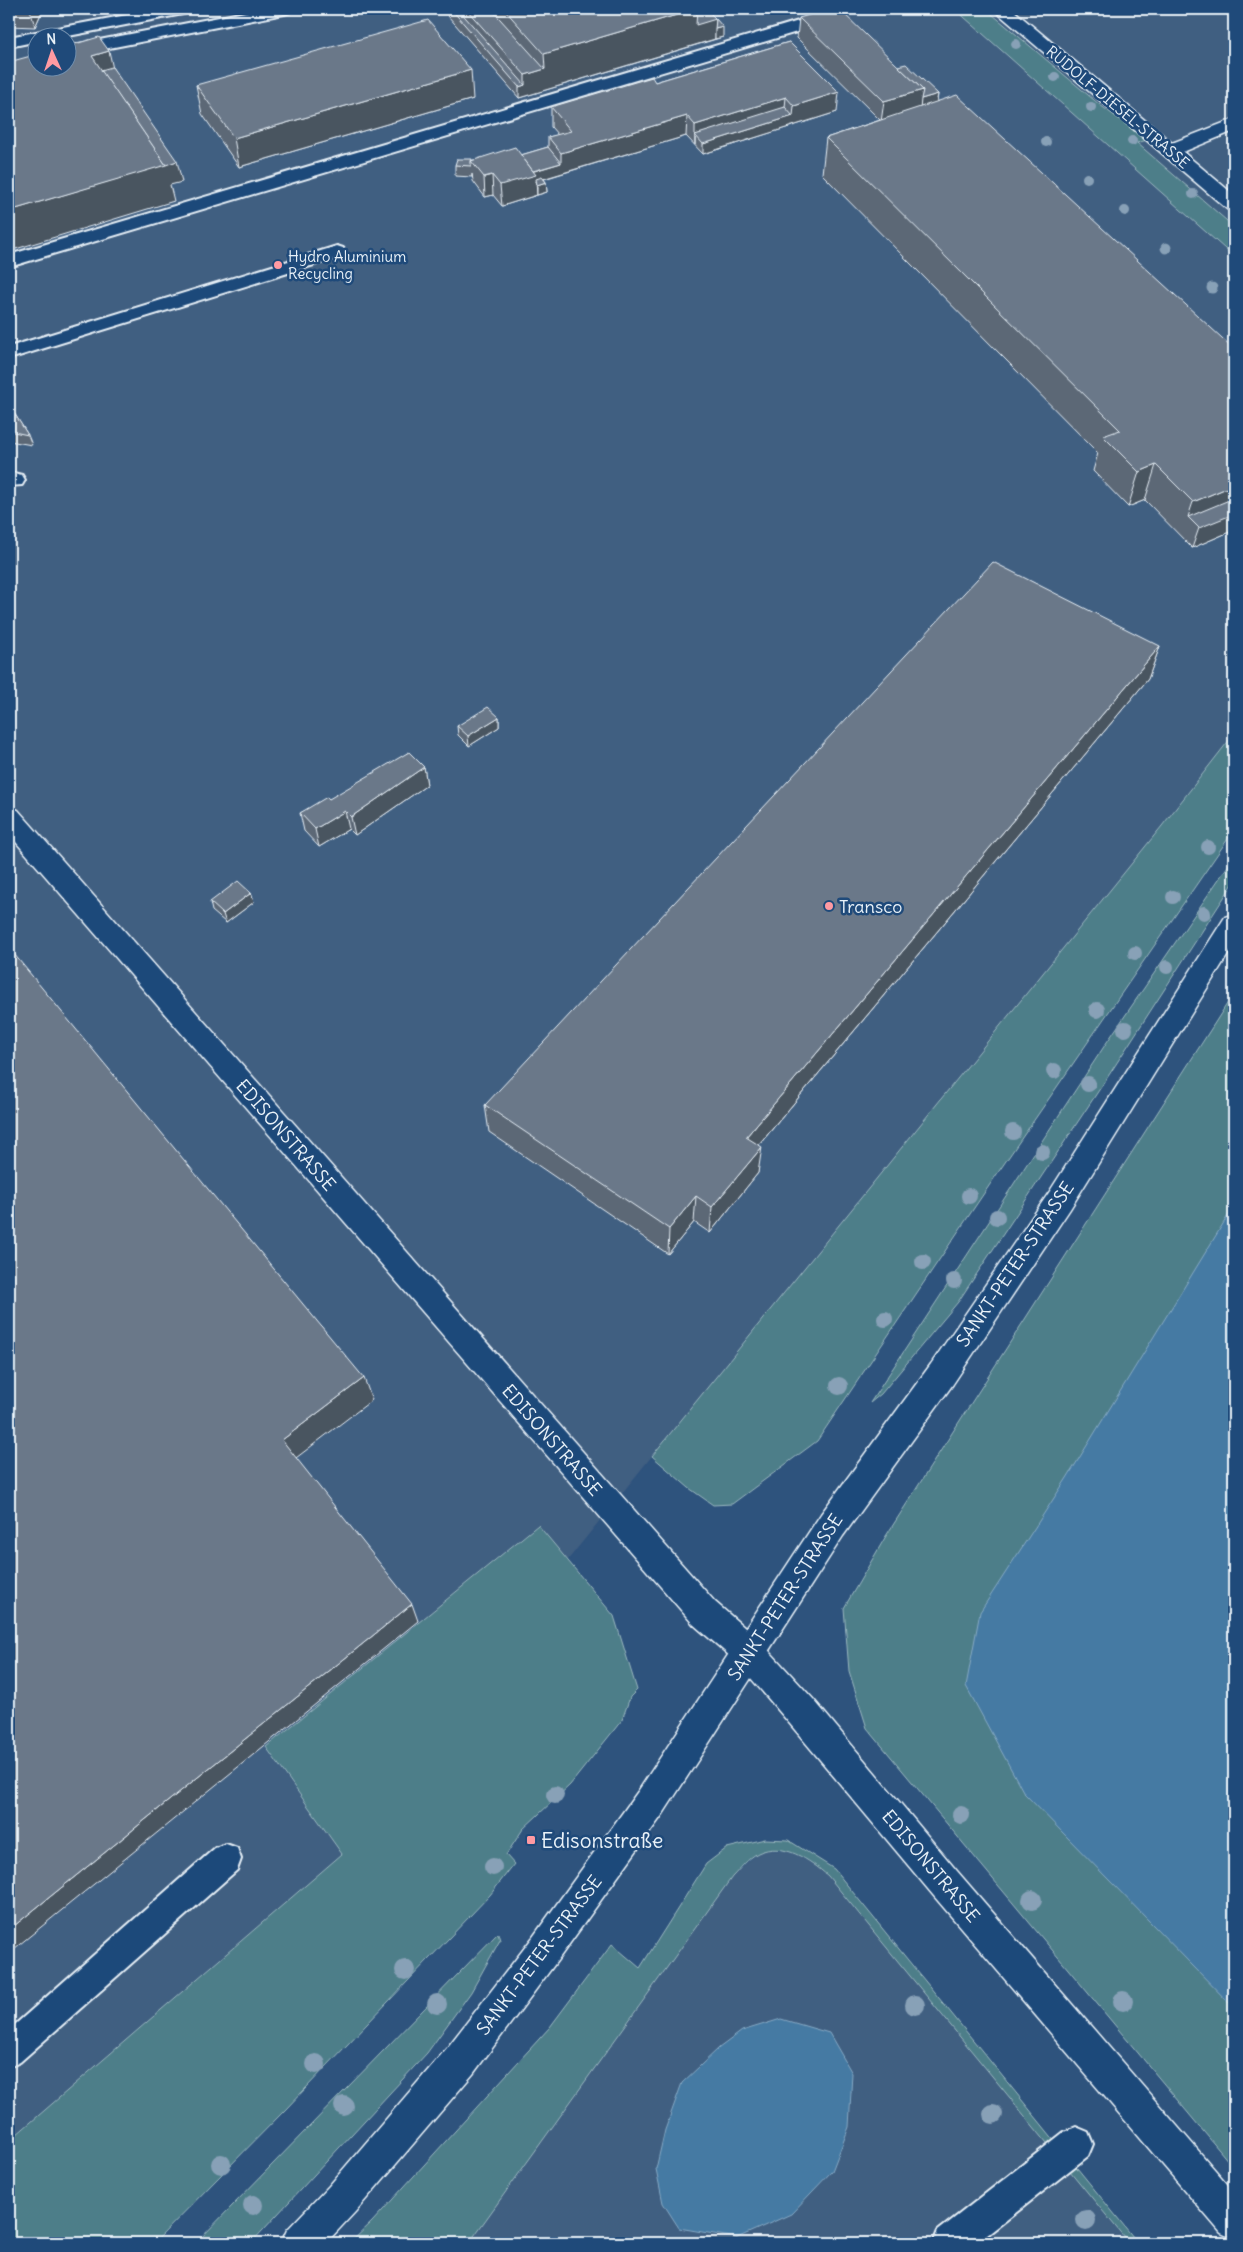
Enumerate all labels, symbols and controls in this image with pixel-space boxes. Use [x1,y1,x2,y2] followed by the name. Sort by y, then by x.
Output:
[28,28,78,78] north arrow
[46,30,57,48] text: N
[1042,41,1194,173] street label: RUDOLF-DIESEL-STRASSE
[288,247,406,283] place label: Hydro Aluminium Recycling
[272,259,284,271] marker: Hydro Aluminium Recycling
[839,895,902,918] place label: Transco
[823,900,835,912] marker: Transco
[231,1075,341,1195] street label: EDISONSTRASSE
[951,1177,1079,1351] street label: SANKT-PETER-STRASSE
[497,1380,607,1500] street label: EDISONSTRASSE
[722,1509,848,1685] street label: SANKT-PETER-STRASSE
[877,1805,985,1927] street label: EDISONSTRASSE
[541,1827,663,1854] place label: Edisonstraße
[525,1834,537,1846] marker: Edisonstraße
[471,1871,607,2039] street label: SANKT-PETER-STRASSE

